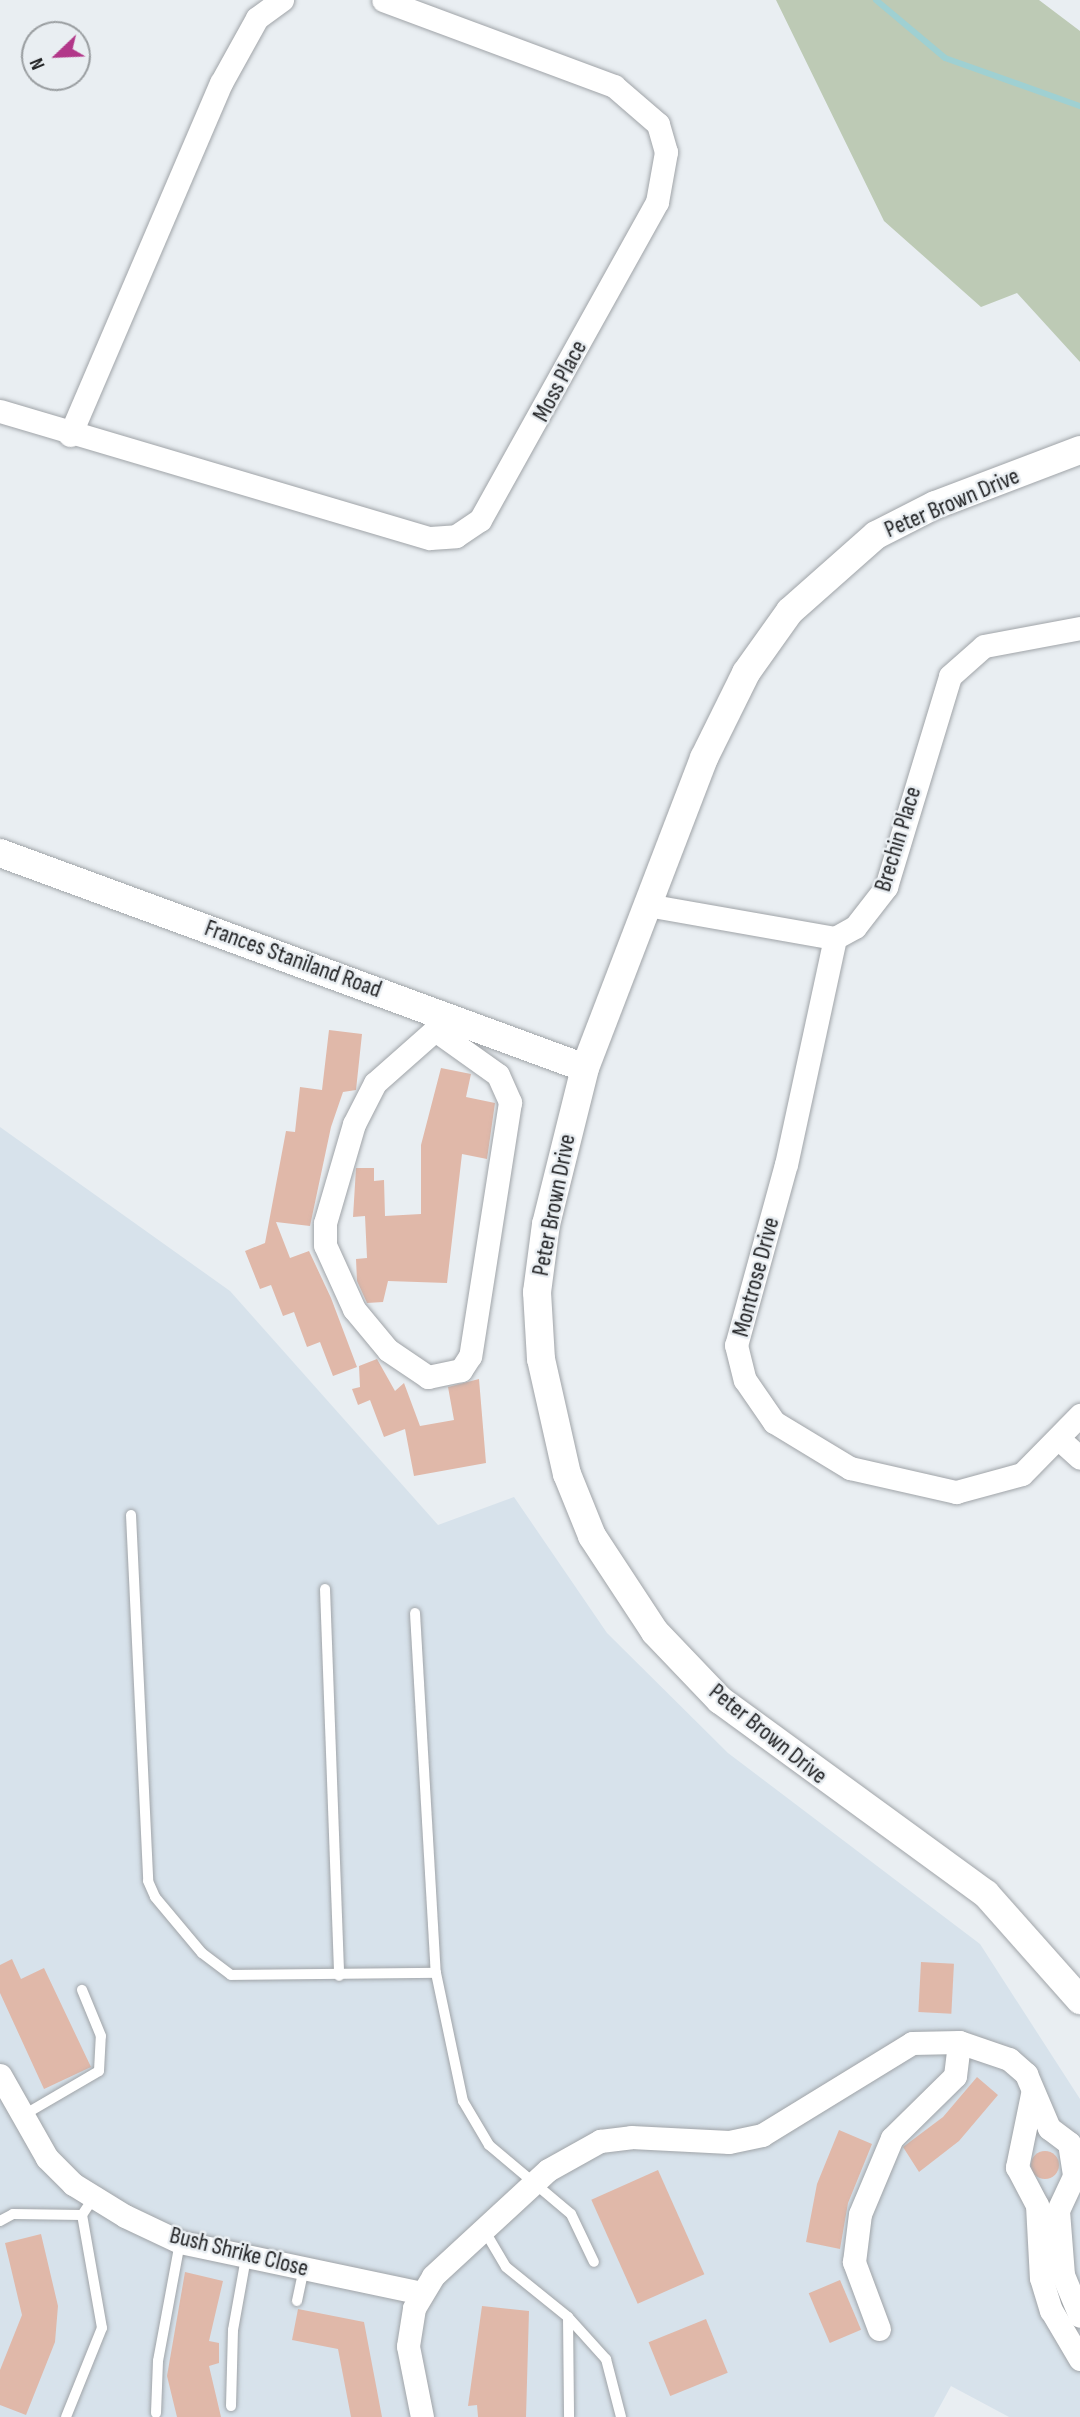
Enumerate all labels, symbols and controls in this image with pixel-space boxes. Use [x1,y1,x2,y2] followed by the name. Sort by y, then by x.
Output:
[21,21,91,91] north arrow
[25,54,51,73] text: N
[527,335,593,427] street label: Moss Place
[880,462,1024,544] street label: Peter Brown Drive
[868,783,928,895] street label: Brechin Place
[201,914,385,1004] street label: Frances Staniland Road
[526,1132,582,1278] street label: Peter Brown Drive
[726,1214,786,1340] street label: Montrose Drive
[703,1678,833,1790] street label: Peter Brown Drive
[167,2221,311,2283] street label: Bush Shrike Close

